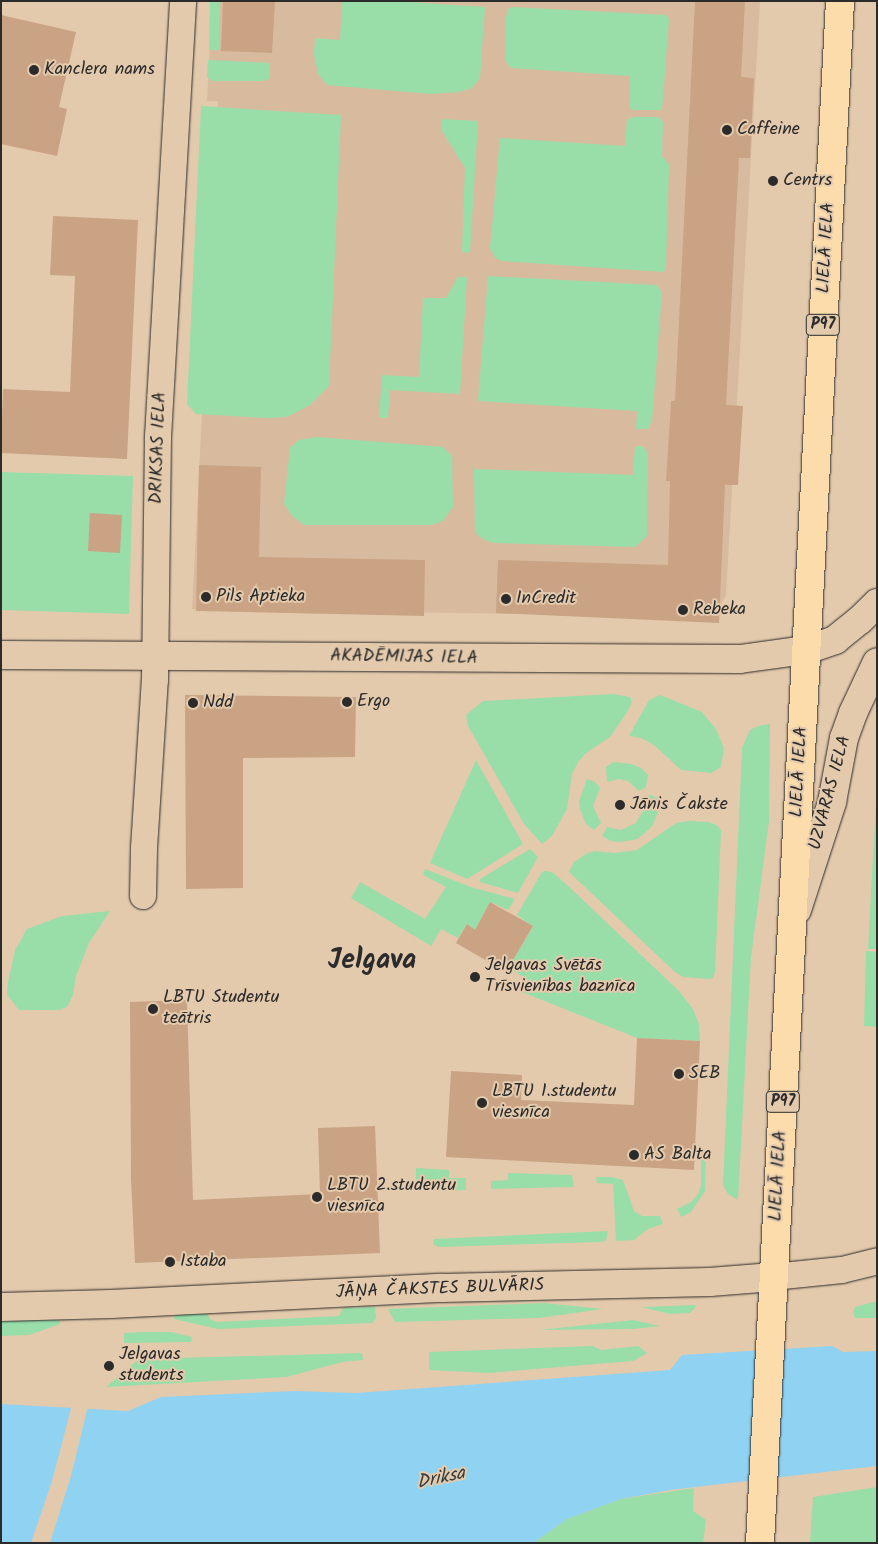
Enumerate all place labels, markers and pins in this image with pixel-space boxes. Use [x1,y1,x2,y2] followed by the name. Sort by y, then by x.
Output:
[44,59,155,81] place label: Kanclera nams
[28,64,40,76] marker: Kanclera nams
[737,119,800,141] place label: Caffeine
[721,124,733,136] marker: Caffeine
[783,170,832,192] place label: Centrs
[767,175,779,187] marker: Centrs
[216,586,305,608] place label: Pils Aptieka
[516,588,576,610] place label: InCredit
[200,591,212,603] marker: Pils Aptieka
[500,593,512,605] marker: InCredit
[693,599,746,621] place label: Rebeka
[677,604,689,616] marker: Rebeka
[357,691,390,713] place label: Ergo
[203,692,233,714] place label: Ndd
[341,696,353,708] marker: Ergo
[187,697,199,709] marker: Ndd
[630,794,728,816] place label: Jānis Čakste
[614,799,626,811] marker: Jānis Čakste
[485,956,635,999] place label: Jelgavas Svētās Trīsvienības baznīca
[469,971,481,983] marker: Jelgavas Svētās Trīsvienības baznīca
[163,988,279,1030] place label: LBTU Studentu teātris
[147,1003,159,1015] marker: LBTU Studentu teātris
[689,1063,721,1085] place label: SEB
[673,1068,685,1080] marker: SEB
[492,1082,616,1124] place label: LBTU 1.studentu viesnīca
[476,1097,488,1109] marker: LBTU 1.studentu viesnīca
[644,1144,711,1166] place label: AS Balta
[628,1149,640,1161] marker: AS Balta
[327,1176,456,1218] place label: LBTU 2.studentu viesnīca
[311,1191,323,1203] marker: LBTU 2.studentu viesnīca
[180,1251,227,1273] place label: Istaba
[164,1256,176,1268] marker: Istaba
[119,1345,184,1388] place label: Jelgavas students
[103,1360,115,1372] marker: Jelgavas students

